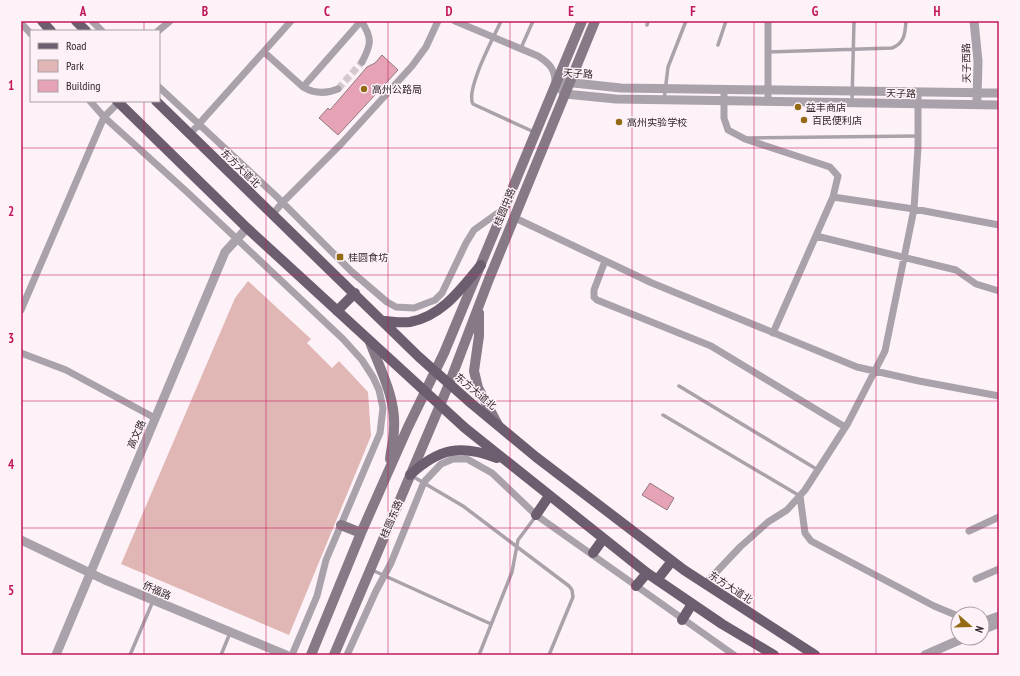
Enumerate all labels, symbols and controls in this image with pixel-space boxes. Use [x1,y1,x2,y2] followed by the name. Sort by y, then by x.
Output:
[79,3,87,20] text: A
[202,3,208,20] text: B
[324,3,330,20] text: C
[446,3,453,20] text: D
[568,3,574,20] text: E
[690,3,696,20] text: F
[812,3,819,20] text: G
[934,3,941,20] text: H
[30,30,160,102] legend
[66,38,86,53] text: Road
[960,43,973,83] street label: 天子西路
[66,58,84,73] text: Park
[563,66,593,81] street label: 天子路
[8,77,14,94] text: 1
[66,78,101,93] text: Building
[372,83,422,96] place label: 高州公路局
[359,84,369,94] marker: 高州公路局
[886,87,916,100] street label: 天子路
[806,101,846,114] place label: 益丰商店
[793,102,803,112] marker: 益丰商店
[812,114,862,127] place label: 百民便利店
[799,115,809,125] marker: 百民便利店
[627,116,687,129] place label: 高州实验学校
[614,117,624,127] marker: 高州实验学校
[218,146,263,190] street label: 东方大道北
[491,186,518,228] street label: 桂圆中路
[8,203,14,220] text: 2
[348,251,388,264] place label: 桂圆食坊
[335,252,345,262] marker: 桂圆食坊
[8,330,14,347] text: 3
[452,370,499,412] street label: 东方大道北
[125,418,148,451] street label: 高文路
[8,456,15,473] text: 4
[378,498,405,540] street label: 桂圆东路
[706,568,755,606] street label: 东方大道北
[140,578,173,602] street label: 侨福路
[8,582,14,599] text: 5
[950,606,990,646] north arrow
[972,624,987,635] text: N

